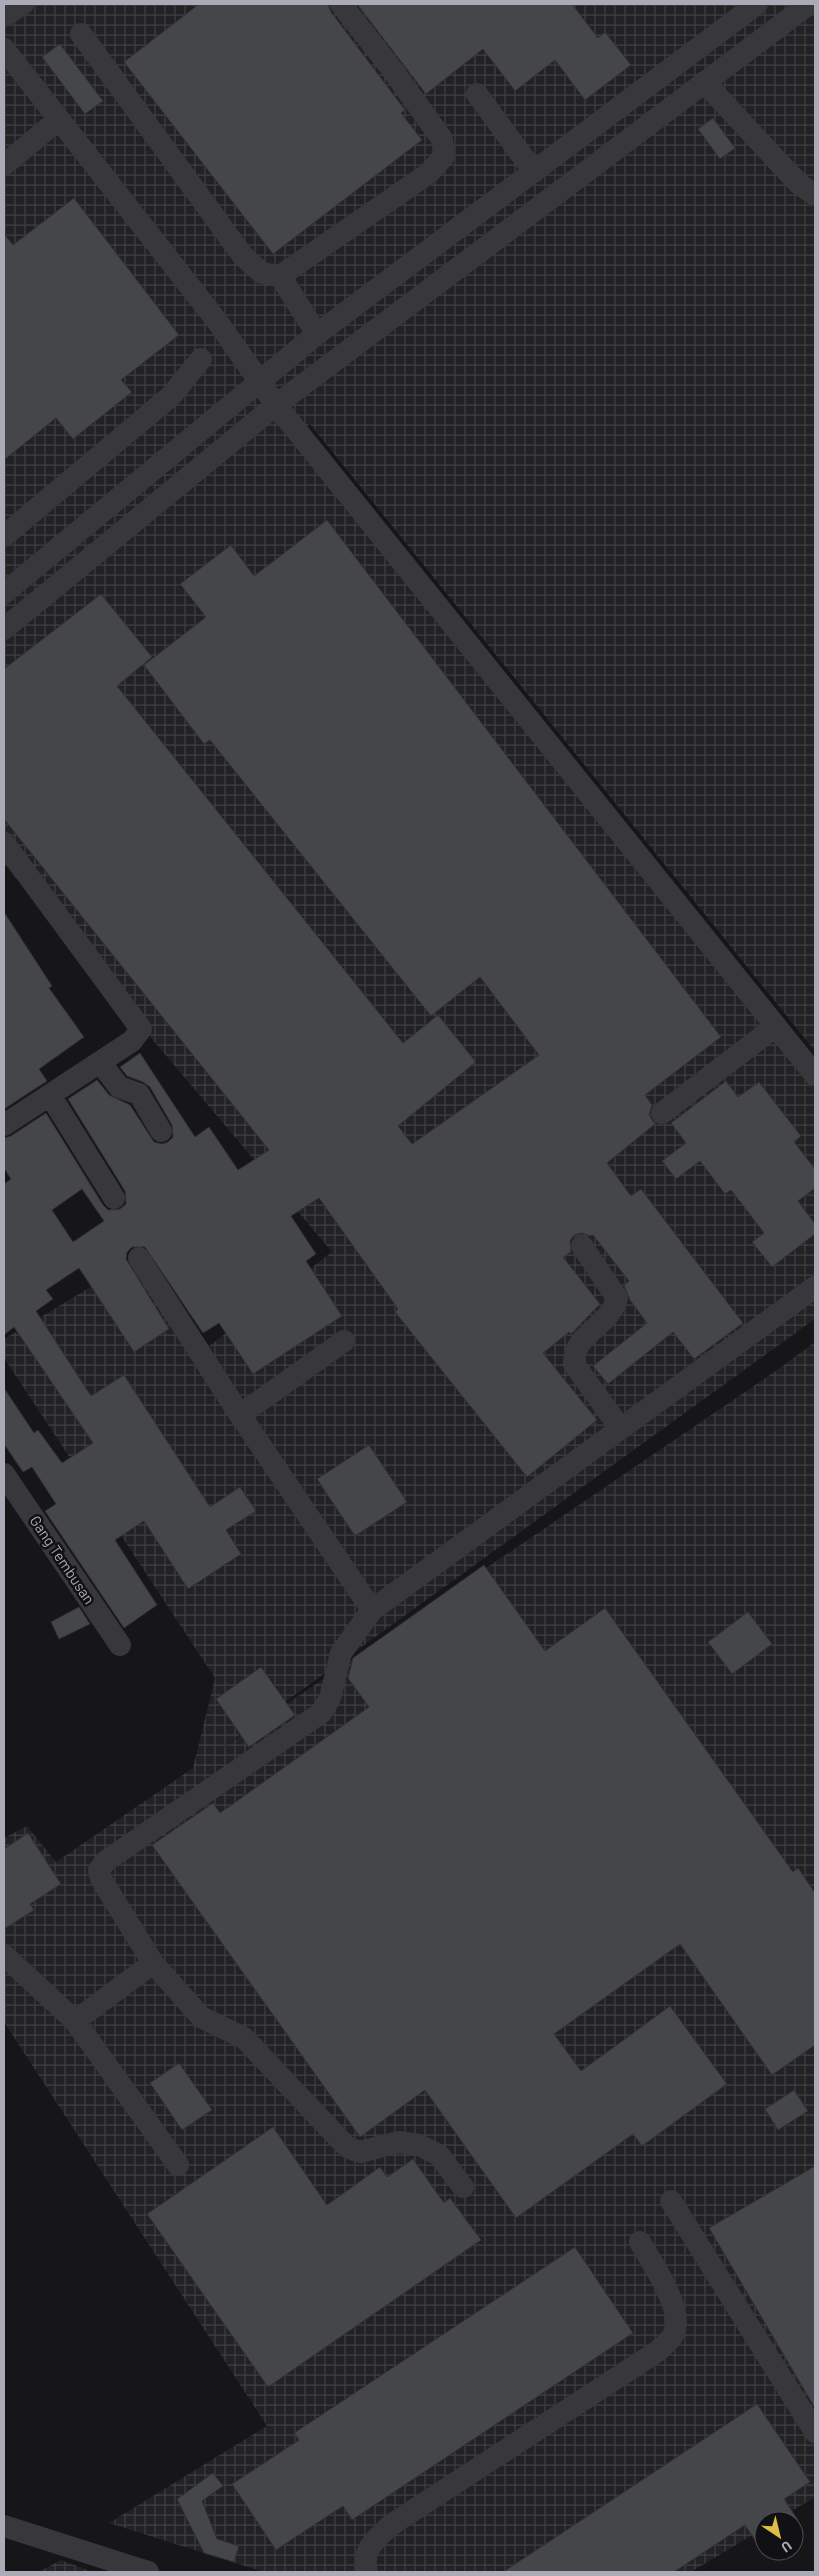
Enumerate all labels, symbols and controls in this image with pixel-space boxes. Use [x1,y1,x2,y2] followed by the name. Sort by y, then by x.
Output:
[27,1512,99,1607] street label: Gang Tembusan
[754,2511,804,2561] north arrow
[778,2538,795,2557] text: U

